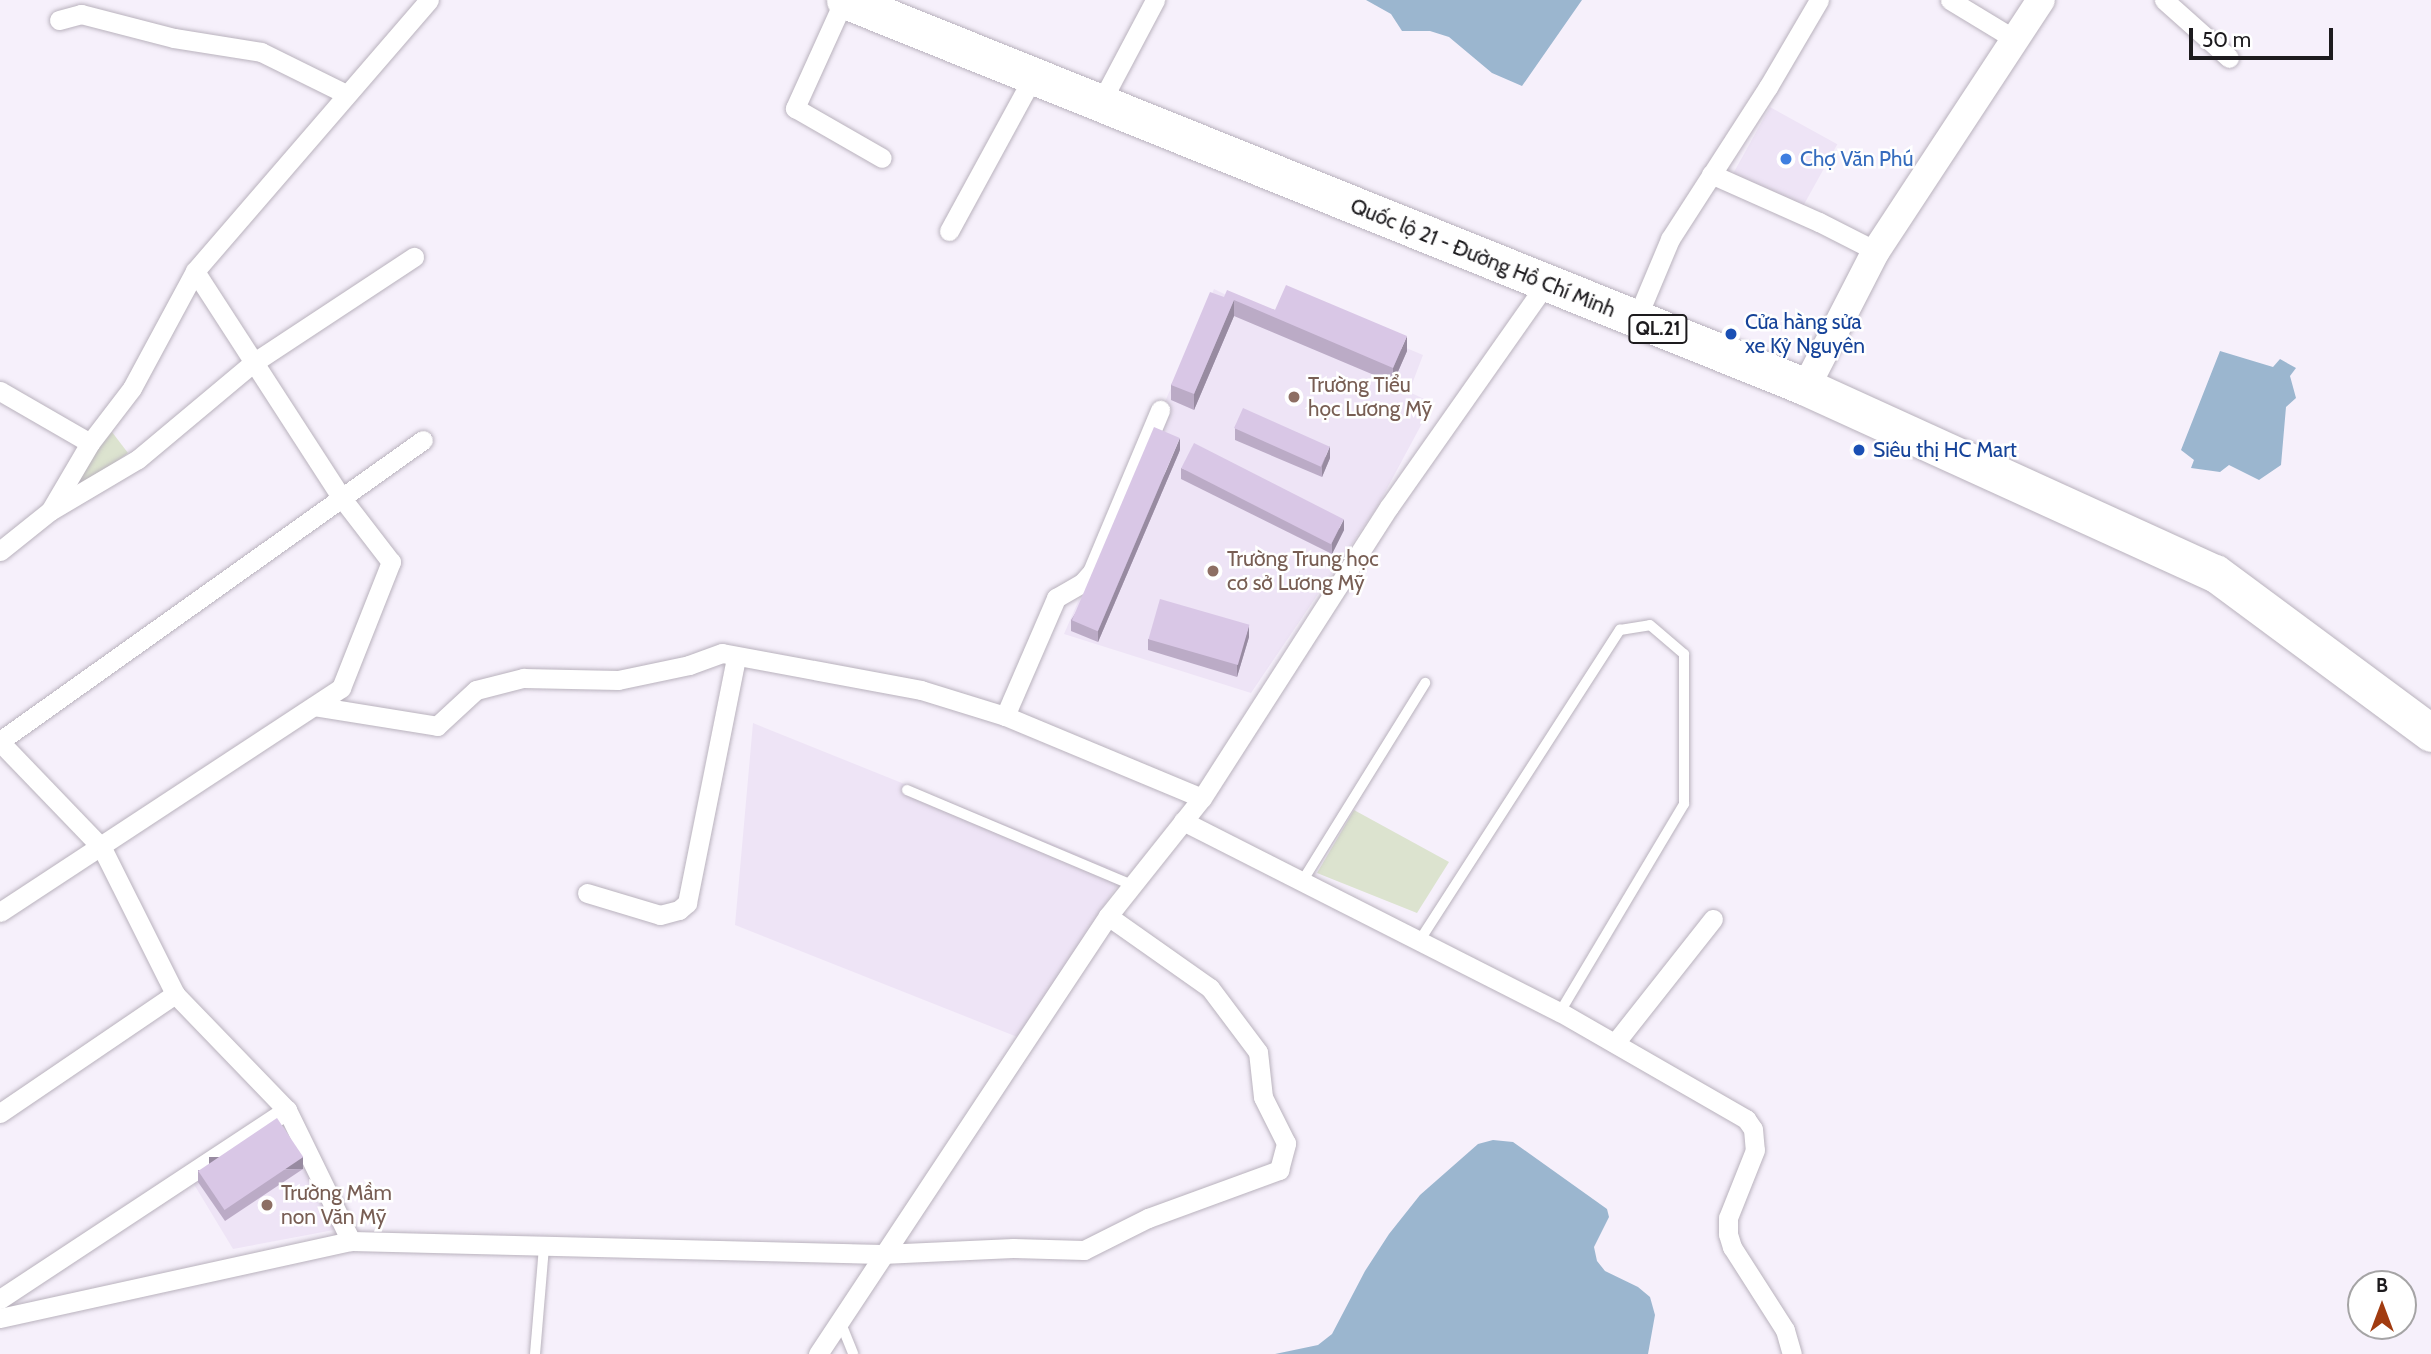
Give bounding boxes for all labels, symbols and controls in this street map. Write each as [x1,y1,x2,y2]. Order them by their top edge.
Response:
scale bar [2193,14,2336,58]
text: 50 m [2202,27,2251,52]
place label: Chợ Văn Phú [1800,146,1913,172]
marker: Chợ Văn Phú [1778,151,1794,167]
street label: Quốc lộ 21 - Đường Hồ Chí Minh [1347,193,1619,323]
place label: Cửa hàng sửa xe Kỷ Nguyên [1745,309,1865,359]
road number: QL.21 [1628,314,1688,344]
marker: Cửa hàng sửa xe Kỷ Nguyên [1723,326,1739,342]
place label: Trường Tiểu học Lương Mỹ [1308,372,1432,422]
marker: Trường Tiểu học Lương Mỹ [1286,389,1302,405]
place label: Siêu thị HC Mart [1873,437,2017,463]
marker: Siêu thị HC Mart [1851,442,1867,458]
place label: Trường Trung học cơ sở Lương Mỹ [1227,546,1379,596]
marker: Trường Trung học cơ sở Lương Mỹ [1205,563,1221,579]
place label: Trường Mầm non Văn Mỹ [281,1180,392,1230]
marker: Trường Mầm non Văn Mỹ [259,1197,275,1213]
north arrow [2347,1270,2417,1340]
text: B [2376,1274,2388,1297]

